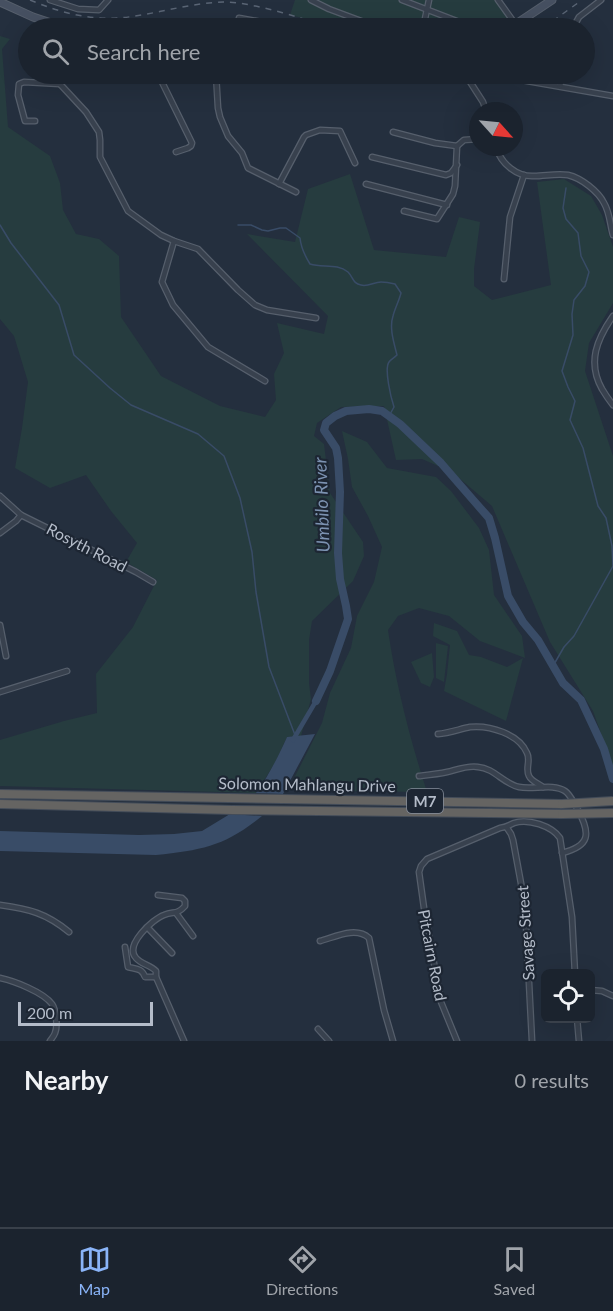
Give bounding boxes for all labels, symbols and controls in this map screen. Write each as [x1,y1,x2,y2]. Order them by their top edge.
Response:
search box [18,18,595,84]
icon: search [39,35,72,68]
text: Search here [87,38,200,65]
north arrow [469,102,523,156]
water label: Umbilo River [308,456,334,553]
street label: Rosyth Road [44,519,130,575]
street label: Solomon Mahlangu Drive [218,773,396,795]
road number: M7 [407,789,443,813]
street label: Savage Street [512,885,538,981]
street label: Pitcairn Road [415,908,451,1002]
map controls [541,969,595,1023]
button: locate [541,969,595,1023]
scale bar [18,999,153,1026]
text: 200 m [27,1003,72,1022]
text: Nearby [24,1064,109,1096]
text: 0 results [514,1068,589,1092]
tab: Map [78,1243,111,1298]
tab: Directions [266,1243,338,1298]
tab: Saved [494,1243,535,1298]

